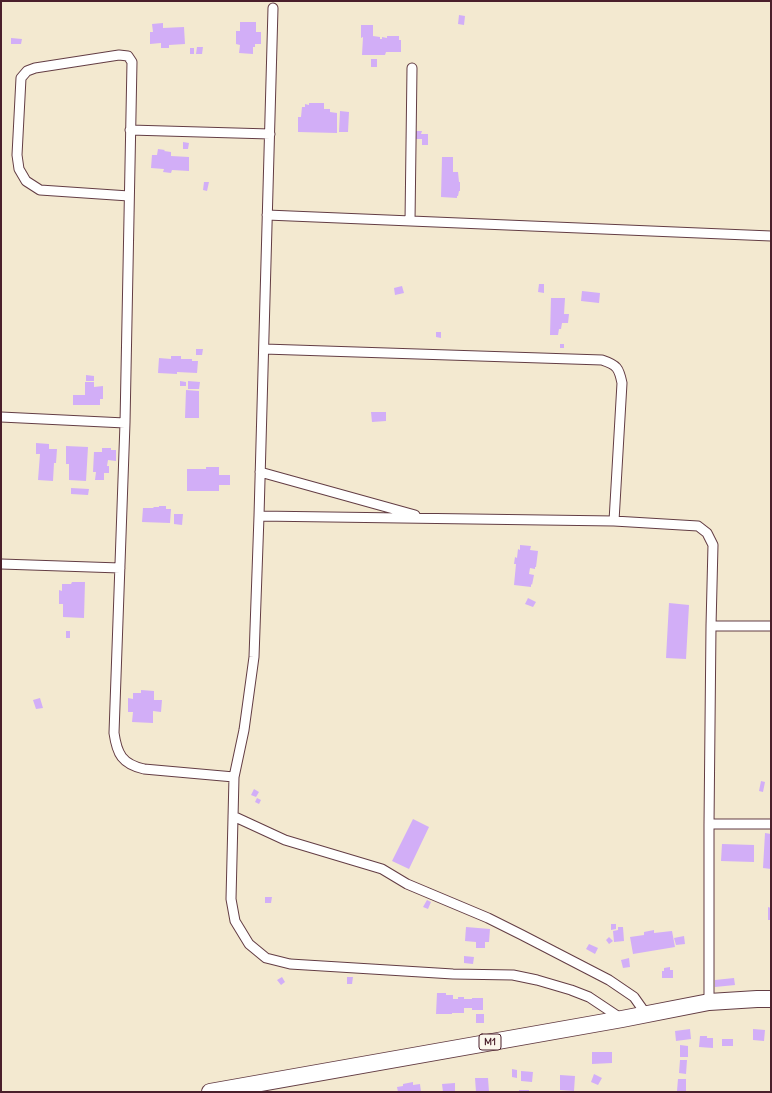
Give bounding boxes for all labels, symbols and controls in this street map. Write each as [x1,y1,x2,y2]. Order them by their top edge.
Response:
road number: M1 [479,1034,501,1050]

